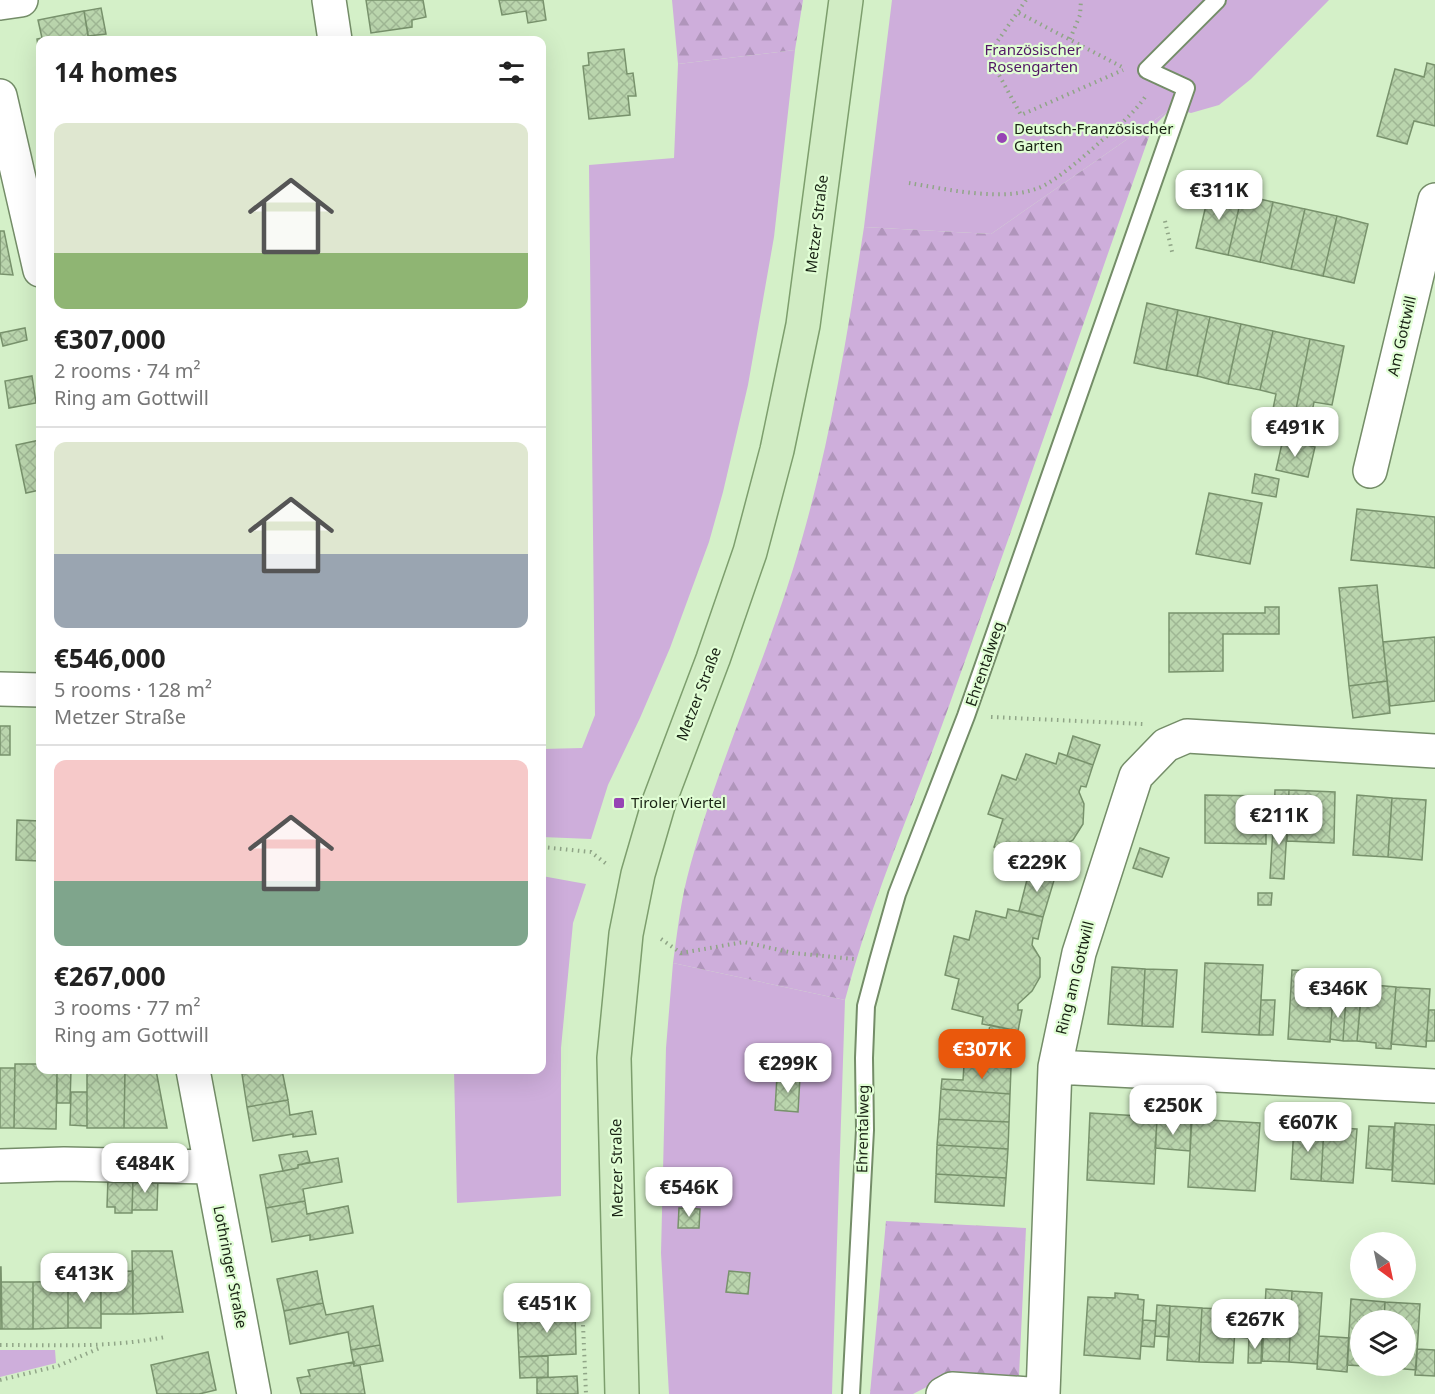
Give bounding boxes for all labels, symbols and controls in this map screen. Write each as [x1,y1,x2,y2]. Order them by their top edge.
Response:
park label: Französischer Rosengarten [985,39,1081,76]
text: 14 homes [54,54,178,90]
icon: filters [495,56,528,89]
place label: Deutsch-Französischer Garten [1014,118,1173,155]
marker: Deutsch-Französischer Garten [995,131,1009,145]
icon: home [237,162,345,270]
pin: €311K [1177,170,1261,221]
street label: Metzer Straße [800,174,832,274]
text: €311K [1189,176,1249,203]
street label: Am Gottwill [1382,294,1420,378]
text: €307,000 [54,321,166,357]
text: 2 rooms · 74 m² [54,357,201,384]
text: Ring am Gottwill [54,384,209,411]
pin: €491K [1253,407,1337,458]
text: €491K [1265,413,1325,440]
icon: home [237,481,345,589]
street label: Ehrentalweg [960,619,1008,709]
text: €546,000 [54,640,166,676]
street label: Metzer Straße [671,644,725,743]
text: 5 rooms · 128 m² [54,676,212,703]
text: Metzer Straße [54,703,186,730]
place label: Tiroler Viertel [631,792,726,812]
pin: €211K [1237,795,1321,846]
marker: Tiroler Viertel [612,796,626,810]
icon: home [237,799,345,907]
text: €211K [1249,801,1309,828]
pin: €229K [995,842,1079,893]
text: €229K [1007,848,1067,875]
street label: Ring am Gottwill [1050,919,1098,1037]
text: €267,000 [54,958,166,994]
pin: €346K [1296,968,1380,1019]
text: €346K [1308,974,1368,1001]
text: 3 rooms · 77 m² [54,994,201,1021]
text: Ring am Gottwill [54,1021,209,1048]
pin: €307K [940,1029,1024,1080]
text: €307K [952,1035,1012,1062]
pin: €299K [746,1043,830,1094]
text: €299K [758,1049,818,1076]
street label: Ehrentalweg [851,1085,873,1173]
pin: €250K [1131,1085,1215,1136]
text: €250K [1143,1091,1203,1118]
pin: €607K [1266,1102,1350,1153]
text: €607K [1278,1108,1338,1135]
street label: Metzer Straße [605,1118,627,1218]
pin: €484K [103,1143,187,1194]
text: €484K [115,1149,175,1176]
pin: €546K [647,1167,731,1218]
text: €546K [659,1173,719,1200]
street label: Lothringer Straße [209,1204,253,1330]
north arrow [1350,1232,1416,1298]
map controls [1350,1232,1416,1376]
pin: €413K [42,1253,126,1304]
text: €413K [54,1259,114,1286]
pin: €451K [505,1283,589,1334]
text: €451K [517,1289,577,1316]
pin: €267K [1213,1299,1297,1350]
text: €267K [1225,1305,1285,1332]
button: layers [1350,1310,1416,1376]

